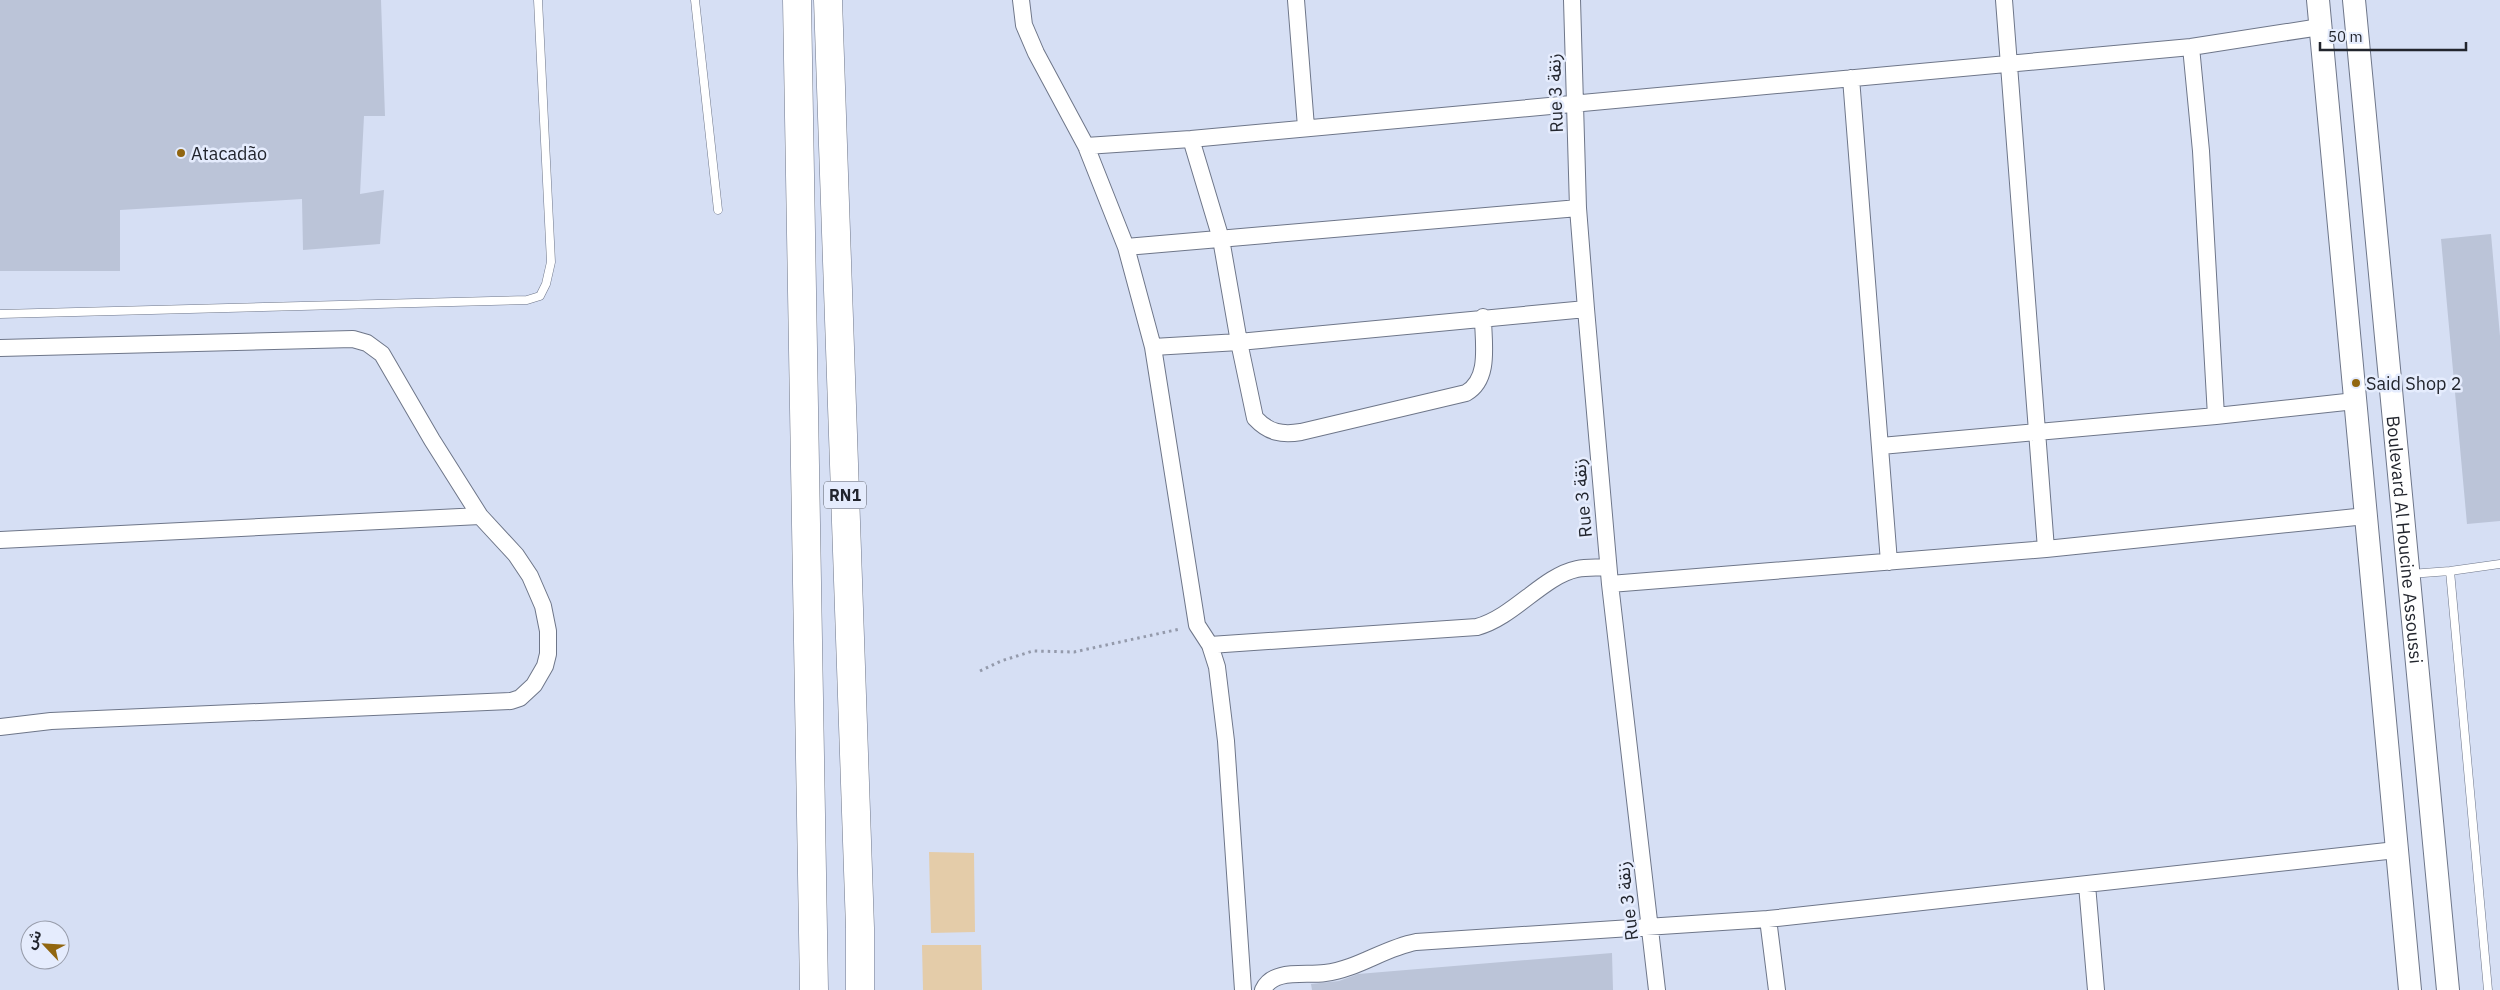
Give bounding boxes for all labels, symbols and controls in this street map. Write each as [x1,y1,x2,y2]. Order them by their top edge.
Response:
scale bar [2320,20,2466,52]
text: 50 m [2328,27,2363,46]
street label: Rue 3 زنقة [1542,53,1568,133]
place label: Atacadão [191,142,267,165]
marker: Atacadão [175,147,187,159]
place label: Said Shop 2 [2366,372,2462,395]
marker: Said Shop 2 [2350,377,2362,389]
street label: Boulevard Al Houcine Assoussi [2382,414,2428,665]
street label: Rue 3 زنقة [1567,457,1597,539]
road number: RN1 [824,482,866,508]
street label: Rue 3 زنقة [1611,860,1643,942]
north arrow [20,920,70,970]
text: ش [21,927,45,952]

